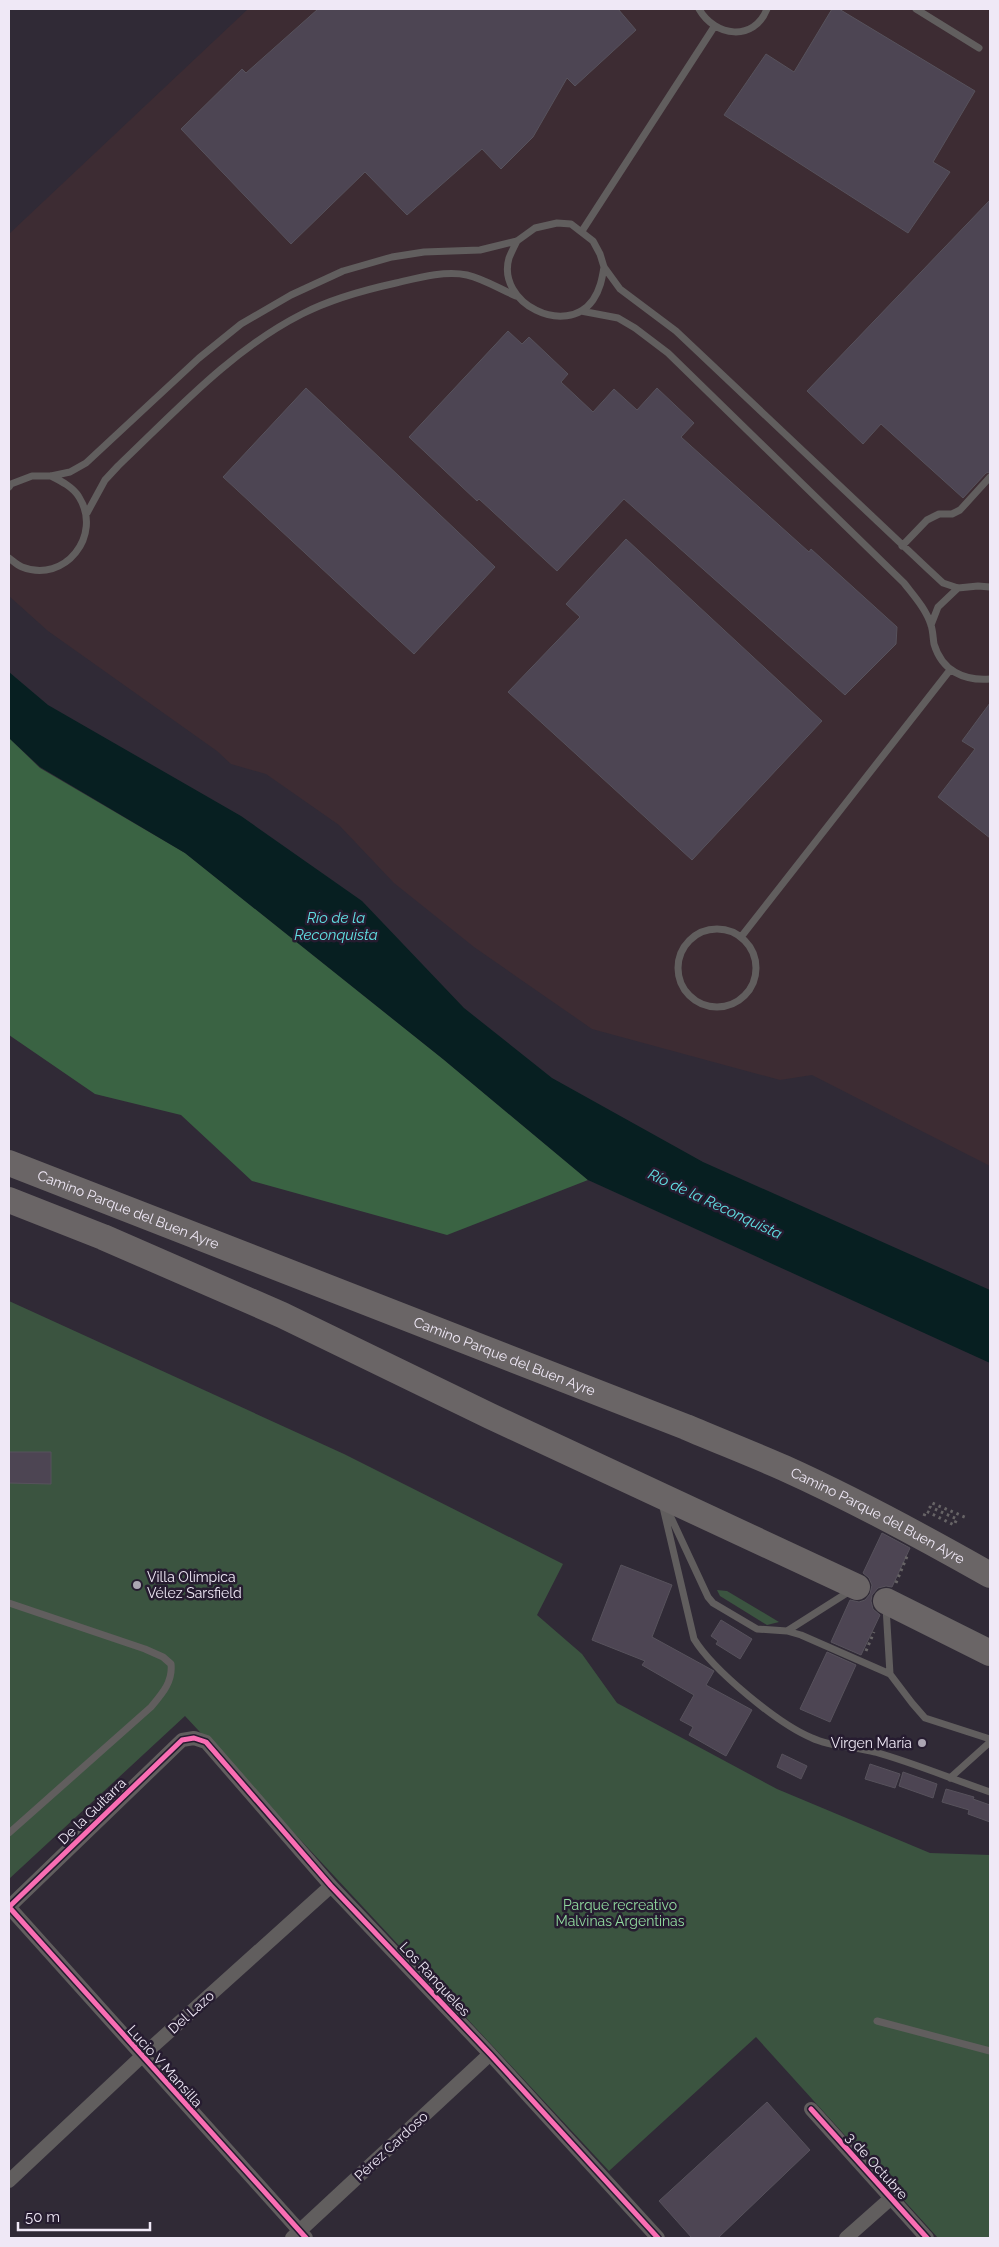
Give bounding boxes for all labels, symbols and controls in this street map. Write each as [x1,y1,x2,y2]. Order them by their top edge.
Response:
water label: Río de la Reconquista [294,909,378,944]
water label: Río de la Reconquista [645,1165,785,1243]
street label: Camino Parque del Buen Ayre [35,1167,221,1252]
street label: Camino Parque del Buen Ayre [412,1314,598,1399]
street label: Camino Parque del Buen Ayre [788,1464,968,1567]
place label: Villa Olímpica Vélez Sarsfield [147,1569,242,1601]
marker: Villa Olímpica Vélez Sarsfield [131,1579,143,1591]
place label: Virgen María [831,1735,912,1751]
marker: Virgen María [916,1737,928,1749]
street label: De la Guitarra [55,1775,129,1847]
park label: Parque recreativo Malvinas Argentinas [555,1897,685,1929]
street label: Los Ranqueles [397,1939,474,2020]
street label: Del Lazo [165,1987,217,2037]
street label: Lucio V Mansilla [124,2022,206,2110]
street label: Pérez Cardoso [351,2108,431,2184]
street label: 3 de Octubre [843,2129,911,2203]
scale bar [18,2200,150,2232]
text: 50 m [25,2208,60,2226]

